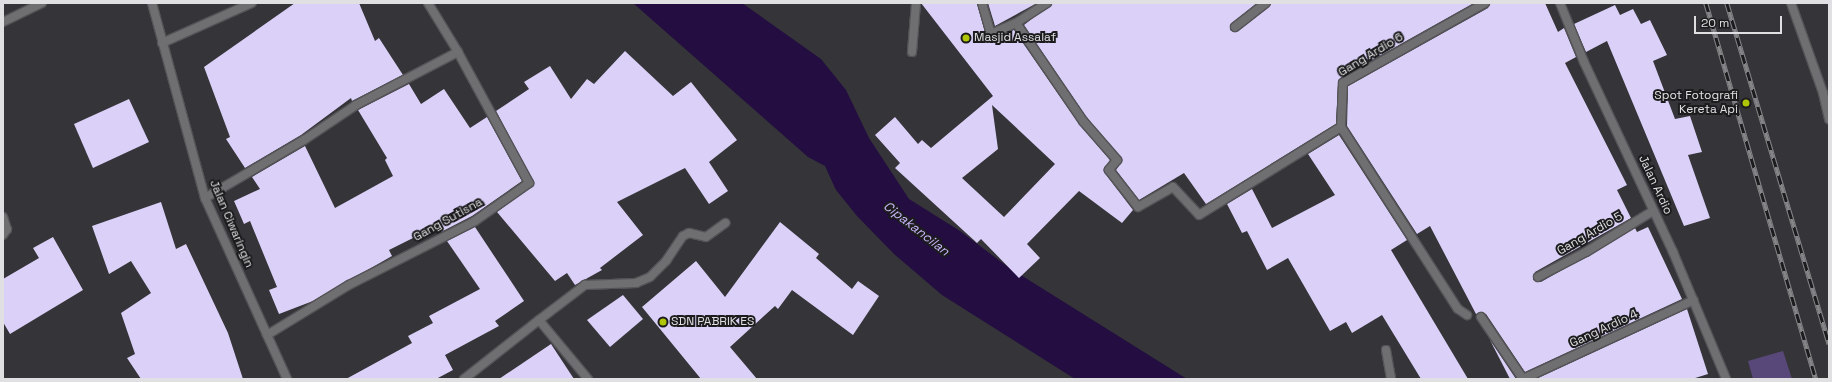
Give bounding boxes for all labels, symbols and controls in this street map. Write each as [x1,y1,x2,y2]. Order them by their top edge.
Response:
scale bar [1696,8,1784,34]
text: 20 m [1701,15,1729,31]
street label: Gang Ardio 6 [1336,30,1406,80]
place label: Masjid Assalaf [974,31,1056,45]
marker: Masjid Assalaf [961,33,971,43]
place label: Spot Fotografi Kereta Api [1654,89,1738,117]
marker: Spot Fotografi Kereta Api [1741,98,1751,108]
street label: Jalan Ardio [1635,153,1675,217]
street label: Jalan Ciwaringin [206,178,256,270]
street label: Gang Sutisna [411,195,485,245]
water label: Cipakancilan [880,198,952,260]
street label: Gang Ardio 5 [1555,209,1625,259]
street label: Gang Ardio 4 [1568,307,1640,351]
place label: SDN PABRIK ES [671,315,754,329]
marker: SDN PABRIK ES [658,317,668,327]

